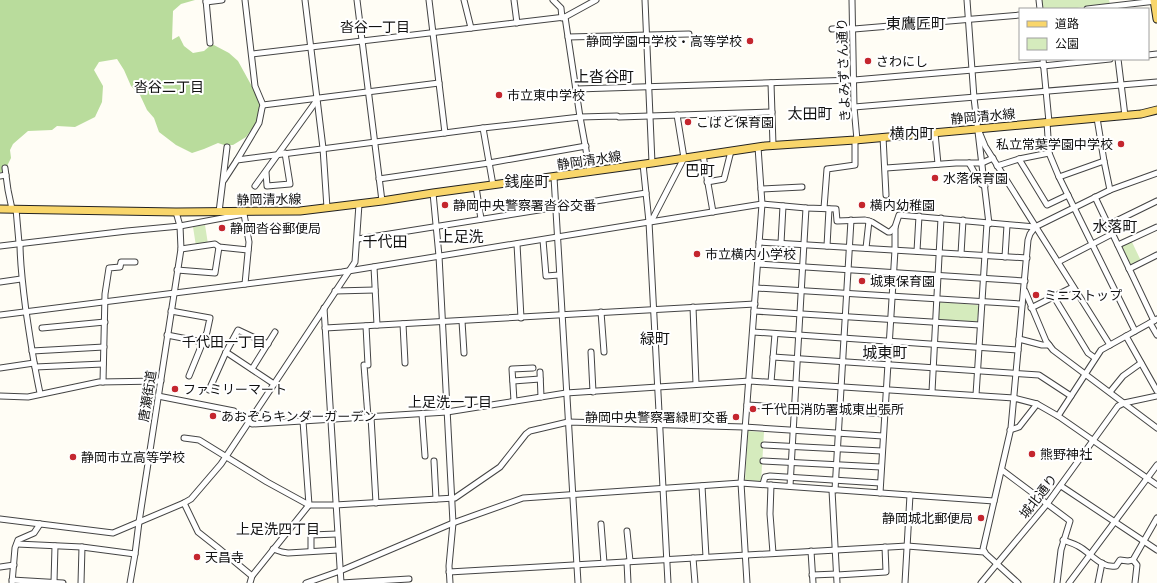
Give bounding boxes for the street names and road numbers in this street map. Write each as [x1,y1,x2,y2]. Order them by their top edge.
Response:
street label: きよみずさん通り [833,18,854,122]
street label: 静岡清水線 [950,105,1016,128]
street label: 静岡清水線 [556,148,622,173]
street label: 静岡清水線 [236,190,302,209]
street label: 唐瀬街道 [135,369,160,423]
street label: 城北通り [1016,471,1061,522]

